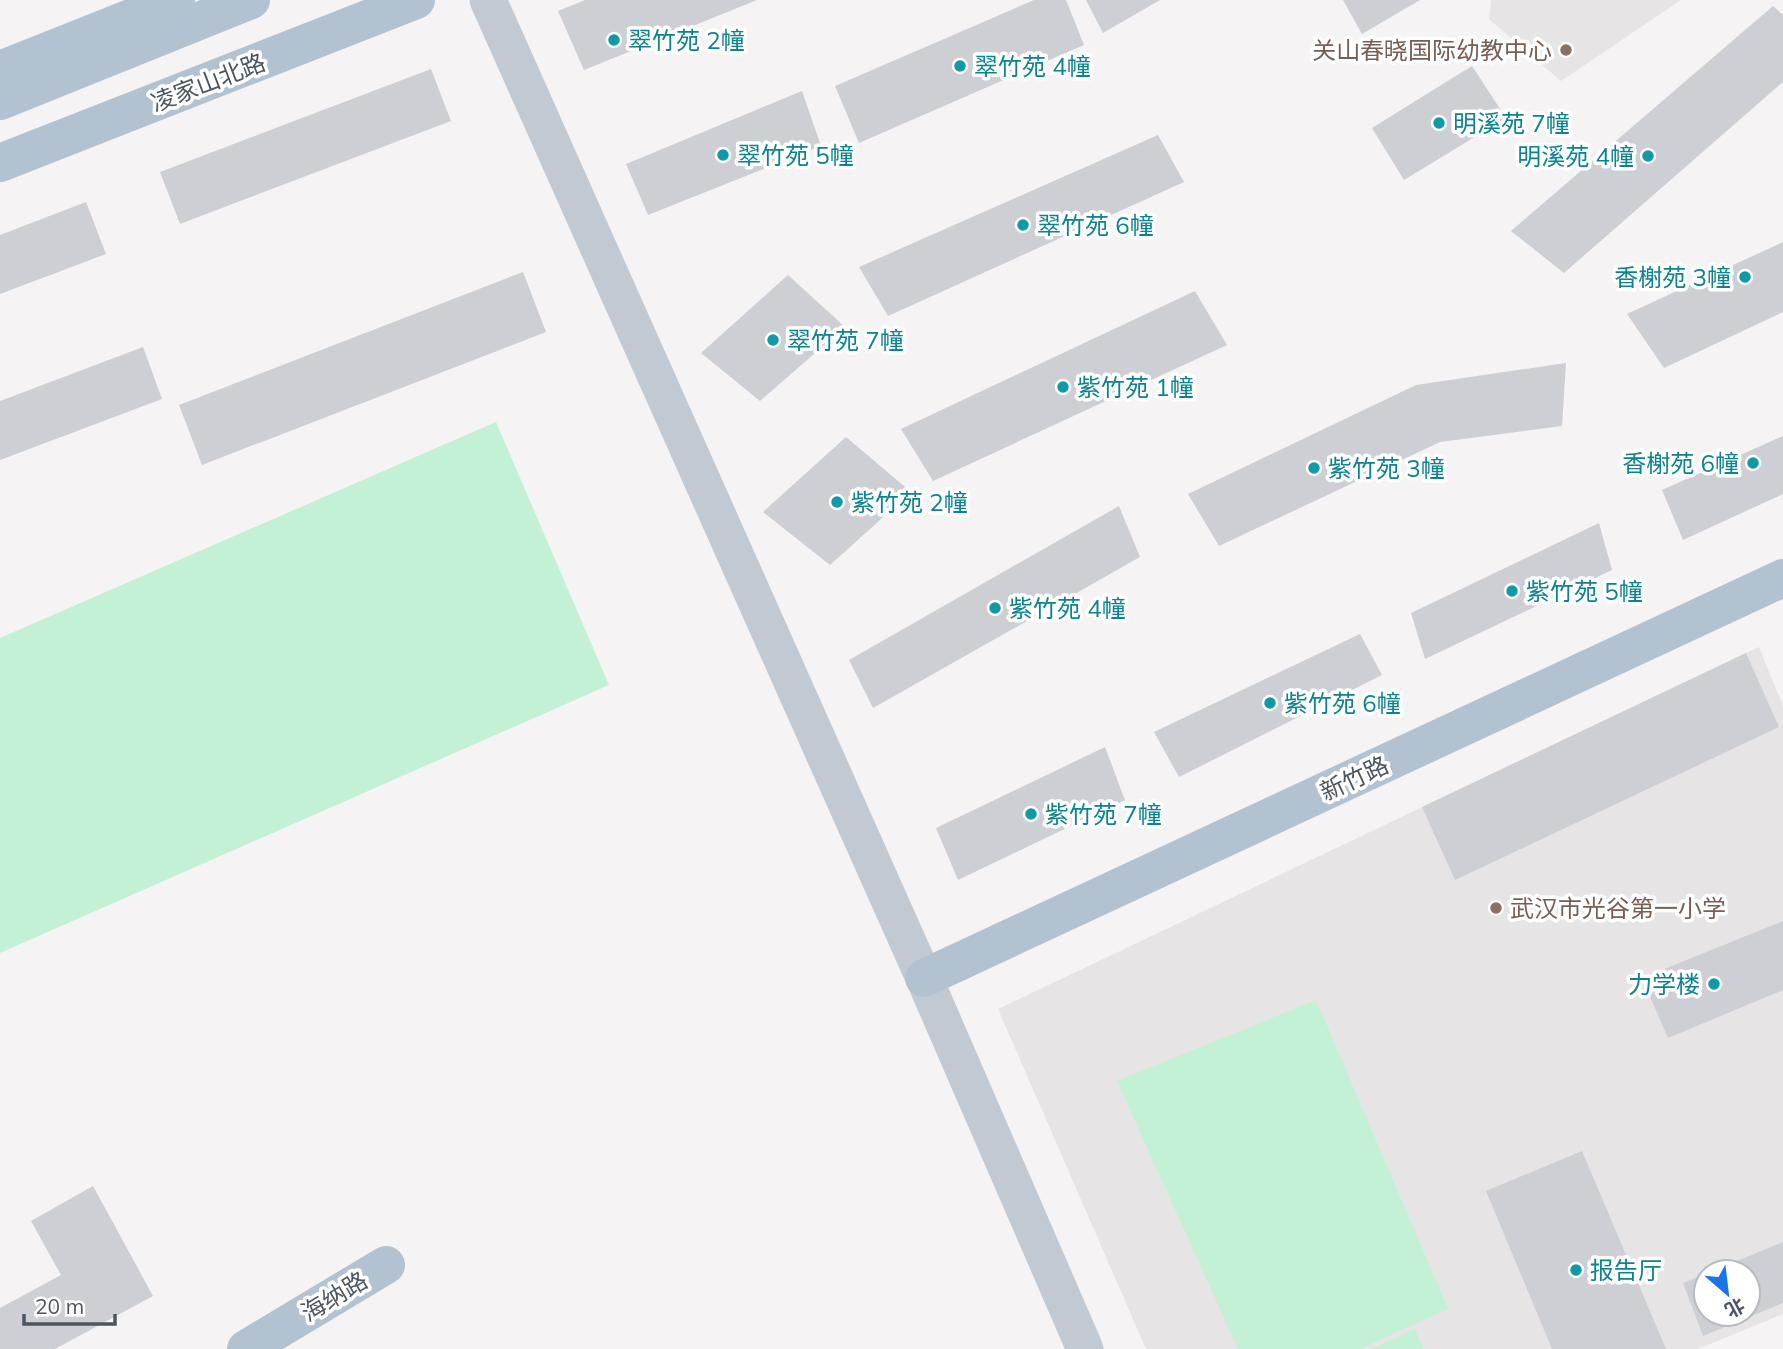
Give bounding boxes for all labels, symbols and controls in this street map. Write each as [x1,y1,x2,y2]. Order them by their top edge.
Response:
place label: 翠竹苑 2幢 [628,25,745,55]
marker: 翠竹苑 2幢 [606,32,622,48]
place label: 关山春晓国际幼教中心 [1312,35,1552,65]
marker: 关山春晓国际幼教中心 [1558,42,1574,58]
street label: 凌家山北路 [147,46,269,118]
place label: 翠竹苑 4幢 [974,51,1091,81]
marker: 翠竹苑 4幢 [952,58,968,74]
place label: 明溪苑 7幢 [1453,108,1570,138]
marker: 明溪苑 7幢 [1431,115,1447,131]
place label: 翠竹苑 5幢 [737,140,854,170]
place label: 明溪苑 4幢 [1517,141,1634,171]
marker: 翠竹苑 5幢 [715,147,731,163]
marker: 明溪苑 4幢 [1640,148,1656,164]
place label: 翠竹苑 6幢 [1037,210,1154,240]
marker: 翠竹苑 6幢 [1015,217,1031,233]
place label: 香榭苑 3幢 [1614,262,1731,292]
marker: 香榭苑 3幢 [1737,269,1753,285]
place label: 翠竹苑 7幢 [787,325,904,355]
marker: 翠竹苑 7幢 [765,332,781,348]
place label: 紫竹苑 1幢 [1077,372,1194,402]
marker: 紫竹苑 1幢 [1055,379,1071,395]
place label: 香榭苑 6幢 [1622,448,1739,478]
place label: 紫竹苑 3幢 [1328,453,1445,483]
marker: 香榭苑 6幢 [1745,455,1761,471]
marker: 紫竹苑 3幢 [1306,460,1322,476]
place label: 紫竹苑 2幢 [851,487,968,517]
marker: 紫竹苑 2幢 [829,494,845,510]
place label: 紫竹苑 5幢 [1526,576,1643,606]
marker: 紫竹苑 5幢 [1504,583,1520,599]
place label: 紫竹苑 4幢 [1009,593,1126,623]
marker: 紫竹苑 4幢 [987,600,1003,616]
place label: 紫竹苑 6幢 [1284,688,1401,718]
marker: 紫竹苑 6幢 [1262,695,1278,711]
street label: 新竹路 [1315,749,1393,807]
place label: 紫竹苑 7幢 [1045,799,1162,829]
marker: 紫竹苑 7幢 [1023,806,1039,822]
place label: 武汉市光谷第一小学 [1510,893,1726,923]
marker: 武汉市光谷第一小学 [1488,900,1504,916]
place label: 力学楼 [1628,969,1700,999]
marker: 力学楼 [1706,976,1722,992]
place label: 报告厅 [1590,1255,1662,1285]
north arrow [1692,1258,1762,1328]
marker: 报告厅 [1568,1262,1584,1278]
street label: 海纳路 [295,1265,373,1327]
scale bar [24,1282,116,1326]
text: 20 m [35,1293,84,1319]
text: 北 [1721,1293,1749,1323]

